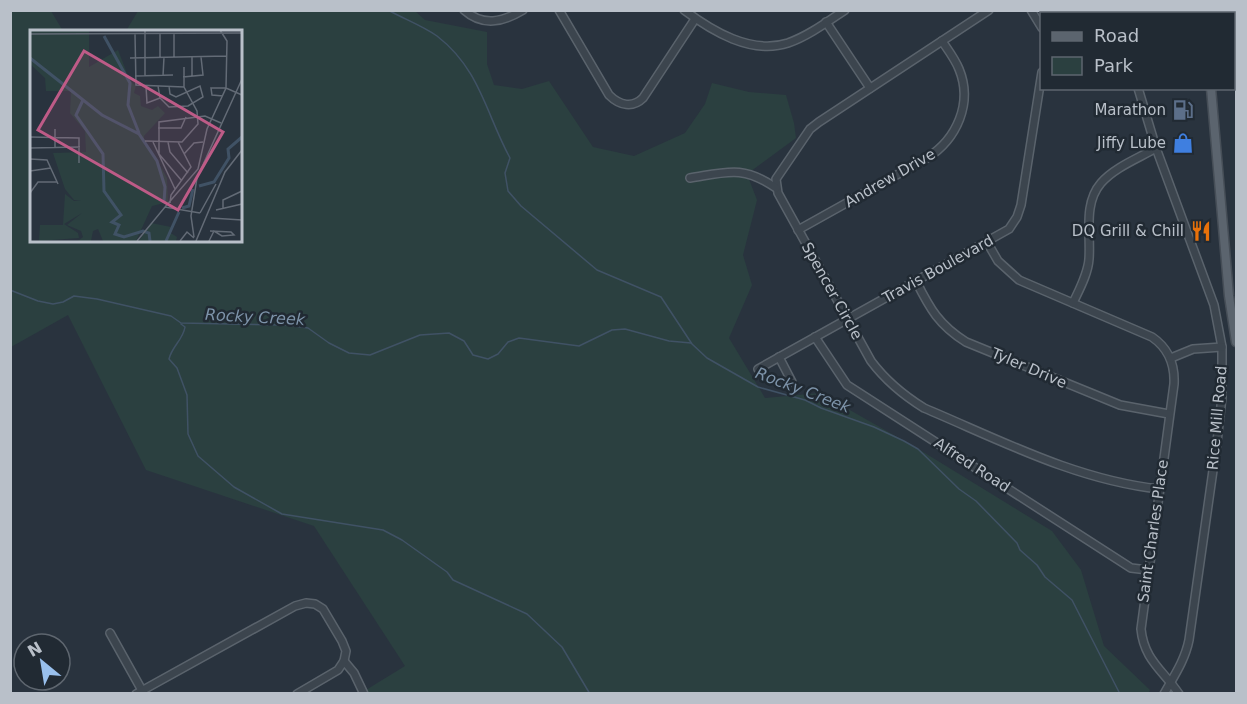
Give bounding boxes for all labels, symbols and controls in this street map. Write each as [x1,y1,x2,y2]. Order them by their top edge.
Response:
legend [1040,12,1235,90]
text: Road [1094,25,1139,46]
inset map [30,30,242,242]
text: Park [1094,55,1133,76]
fuel station icon: Marathon [1171,98,1195,122]
place label: Marathon [1094,101,1166,119]
shop icon: Jiffy Lube [1171,131,1195,155]
place label: Jiffy Lube [1096,134,1166,152]
street label: Andrew Drive [842,145,938,211]
restaurant icon: DQ Grill & Chill [1189,219,1213,243]
place label: DQ Grill & Chill [1072,222,1184,240]
street label: Travis Boulevard [879,231,997,307]
street label: Spencer Circle [798,239,866,343]
water label: Rocky Creek [204,305,306,329]
street label: Tyler Drive [988,344,1069,392]
water label: Rocky Creek [753,363,854,417]
street label: Rice Mill Road [1203,365,1231,471]
street label: Alfred Road [931,434,1013,496]
street label: Saint Charles Place [1134,458,1172,604]
north arrow [12,632,72,692]
text: N [24,638,45,661]

